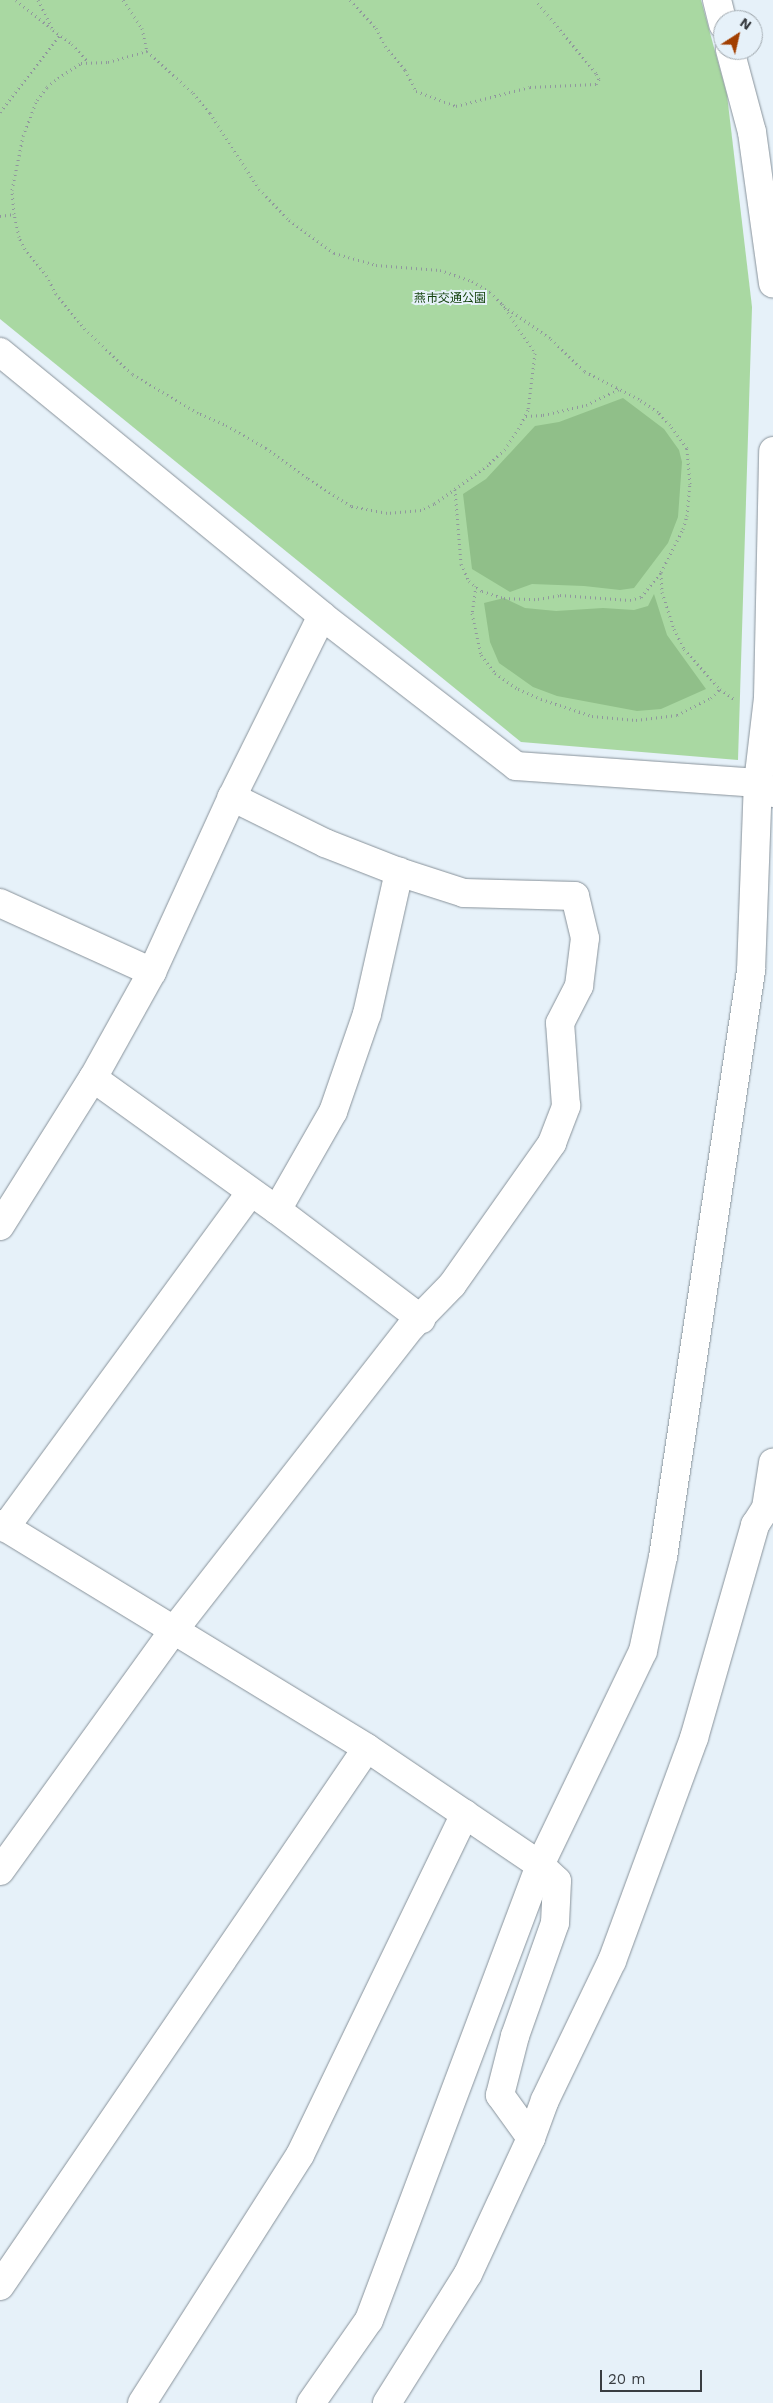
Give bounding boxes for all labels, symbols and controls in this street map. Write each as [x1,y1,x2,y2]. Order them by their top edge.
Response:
north arrow [713,10,763,60]
text: N [737,14,755,33]
park label: 燕市交通公園 [414,292,486,306]
scale bar [603,2360,706,2392]
text: 20 m [608,2370,646,2388]

